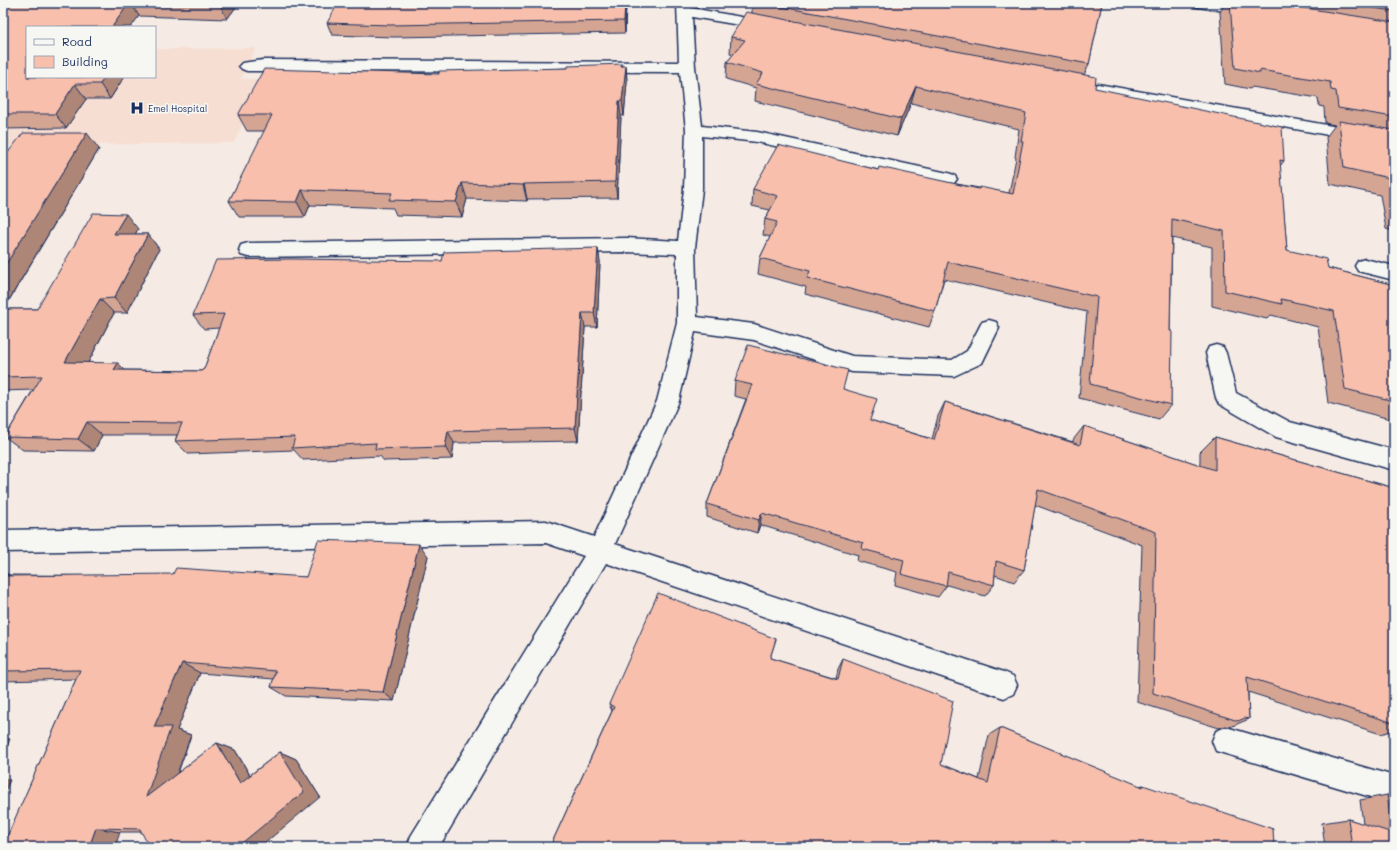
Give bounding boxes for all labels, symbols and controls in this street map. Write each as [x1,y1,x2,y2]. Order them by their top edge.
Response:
legend [26,26,156,78]
text: Road [62,33,92,49]
text: Building [62,53,108,69]
hospital icon: Emel Hospital [129,100,145,116]
place label: Emel Hospital [148,103,207,114]

